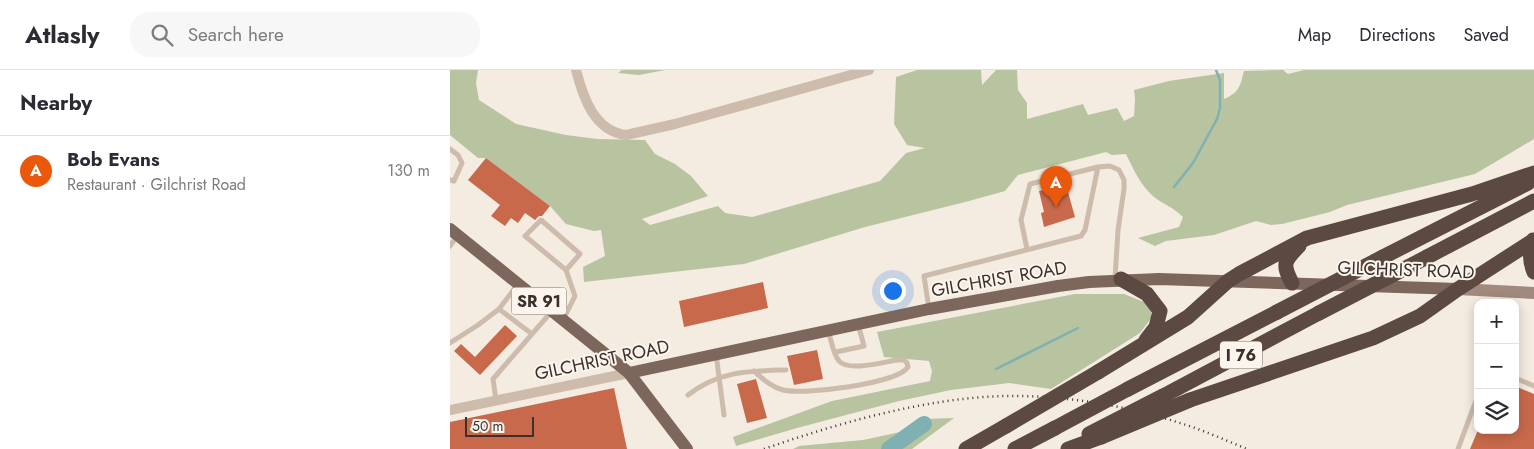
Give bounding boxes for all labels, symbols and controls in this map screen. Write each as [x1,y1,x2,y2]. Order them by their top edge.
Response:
search box [130,12,480,57]
text: Atlasly [25,17,100,52]
icon: search [148,21,176,49]
text: Search here [188,21,284,48]
text: Map [1298,22,1331,48]
text: Directions [1359,22,1435,48]
text: Saved [1463,22,1509,48]
text: Nearby [20,88,92,118]
text: Bob Evans [67,146,160,173]
text: A [30,159,42,182]
text: 130 m [387,159,430,182]
pin: A [1040,166,1072,207]
text: Restaurant · Gilchrist Road [67,173,246,196]
street label: GILCHRIST ROAD [929,254,1069,304]
street label: GILCHRIST ROAD [1337,255,1475,285]
your location [880,278,906,304]
road number: SR 91 [512,288,566,315]
map controls [1474,299,1519,434]
button: + [1474,299,1519,344]
street label: GILCHRIST ROAD [532,333,672,387]
road number: I 76 [1220,342,1262,368]
button: − [1474,344,1519,389]
button: layers [1474,389,1519,434]
scale bar [465,414,534,437]
text: 50 m [472,416,503,436]

